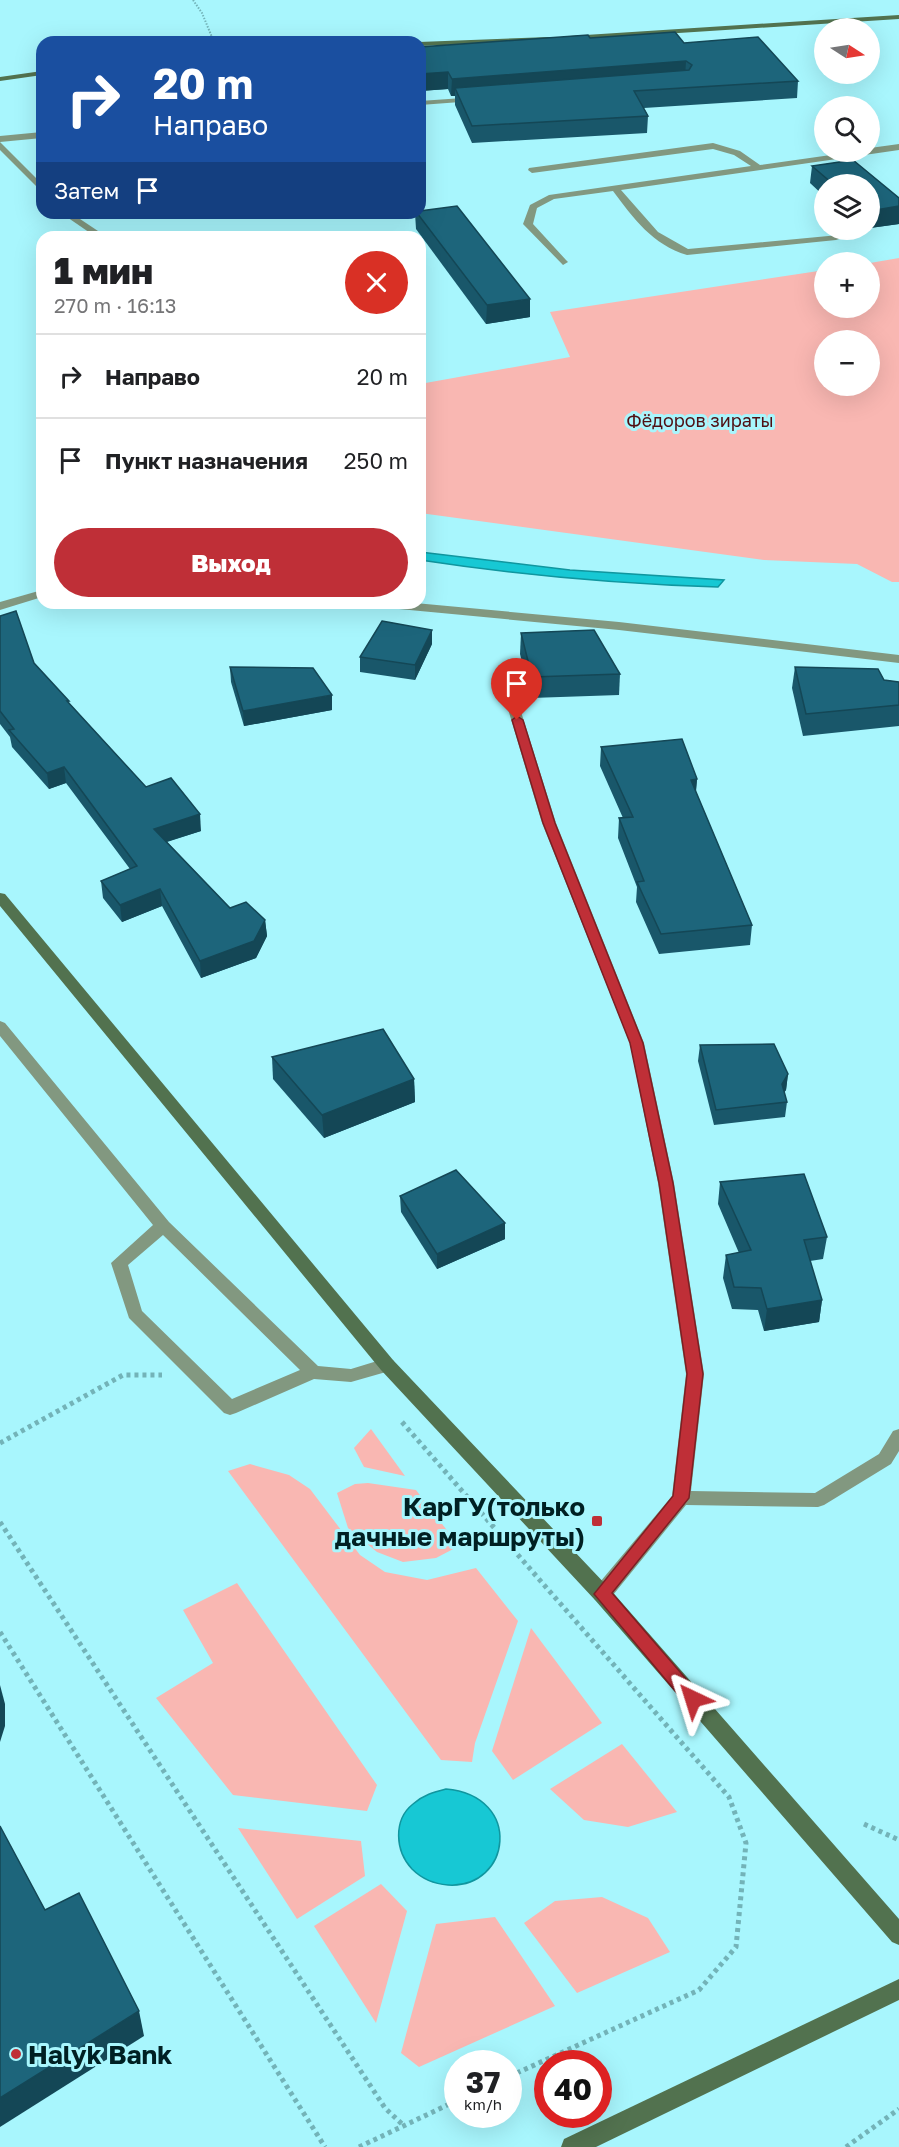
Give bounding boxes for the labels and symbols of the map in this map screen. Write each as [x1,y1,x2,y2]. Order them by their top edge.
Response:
north arrow [814,18,880,84]
park label: Фёдоров зираты [626,409,774,431]
pin [491,658,542,720]
place label: КарГУ(только дачные маршруты) [335,1491,585,1552]
marker: КарГУ(только дачные маршруты) [590,1514,604,1528]
position arrow [661,1667,725,1731]
place label: Halyk Bank [28,2039,172,2070]
marker: Halyk Bank [9,2047,23,2061]
speed limit sign: 40 [534,2050,612,2128]

